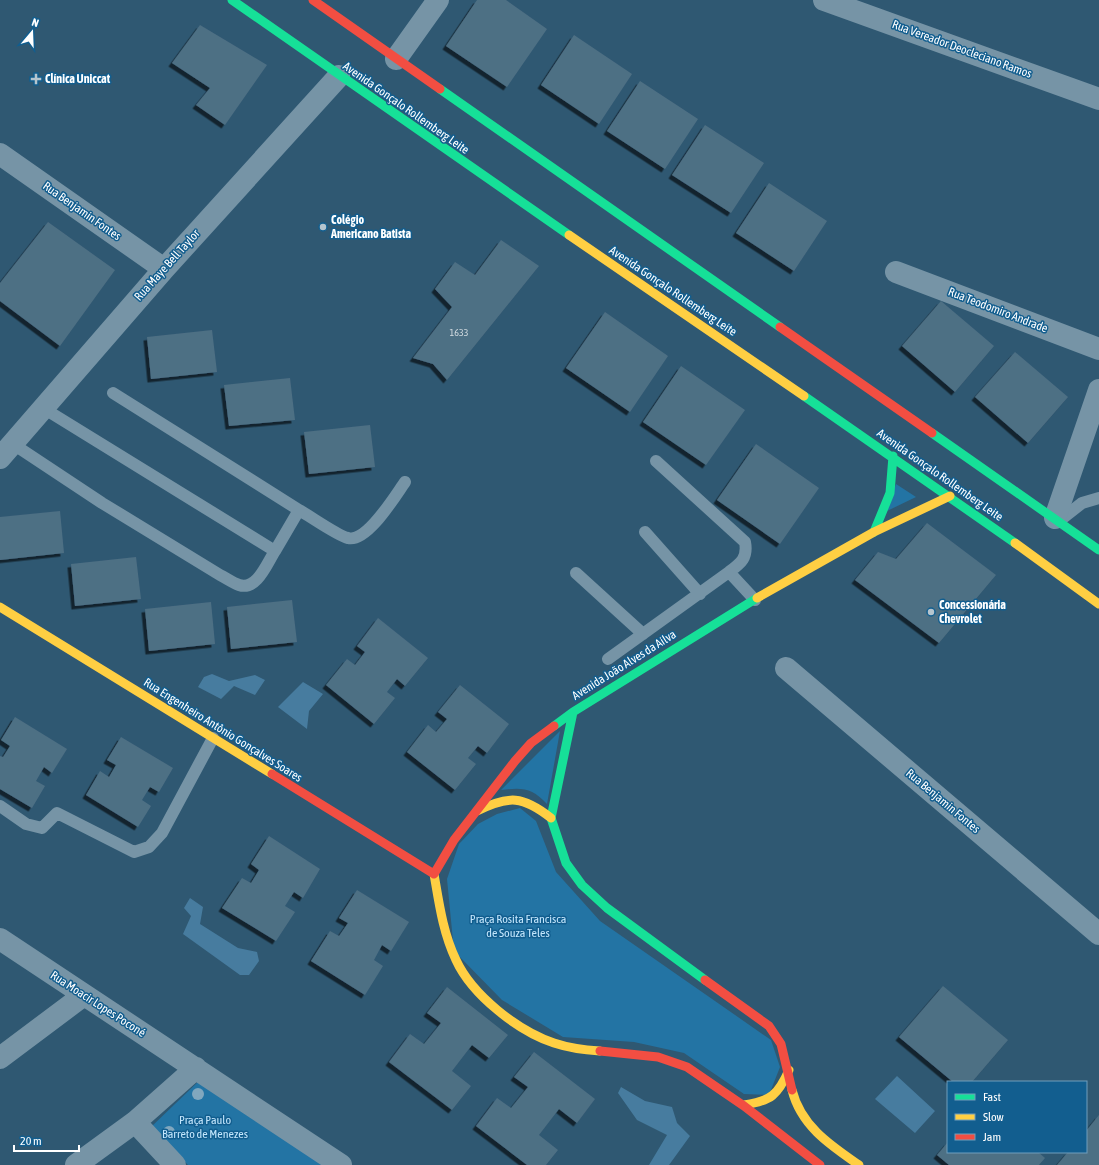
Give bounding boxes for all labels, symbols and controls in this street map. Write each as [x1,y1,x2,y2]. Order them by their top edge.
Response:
north arrow [12,12,52,52]
text: N [30,16,40,29]
street label: Rua Vereador Deocleciano Ramos [890,17,1034,81]
street label: Avenida Gonçalo Rollemberg Leite [340,59,472,157]
place label: Clínica Uniccat [45,72,111,86]
marker: Clínica Uniccat [30,73,42,85]
street label: Rua Benjamin Fontes [40,179,124,243]
place label: Colégio Americano Batista [330,213,412,241]
marker: Colégio Americano Batista [318,222,328,232]
street label: Rua Maye Bell Taylor [131,226,203,303]
street label: Avenida Gonçalo Rollemberg Leite [607,243,739,339]
street label: Rua Teodomiro Andrade [946,285,1050,335]
house number: 1633 [450,327,469,338]
street label: Avenida Gonçalo Rollemberg Leite [874,426,1006,524]
place label: Concessionária Chevrolet [939,598,1006,626]
marker: Concessionária Chevrolet [926,607,936,617]
street label: Avenida João Alves da Ailva [569,627,679,703]
street label: Rua Engenheiro Antônio Gonçalves Soares [141,675,305,785]
street label: Rua Benjamin Fontes [903,766,983,836]
park label: Praça Rosita Francisca de Souza Teles [470,912,566,940]
street label: Rua Moacir Lopes Poconé [48,968,148,1040]
legend [947,1081,1087,1153]
text: Fast [983,1090,1001,1104]
text: Slow [983,1110,1004,1124]
park label: Praça Paulo Barreto de Menezes [162,1113,248,1141]
scale bar [14,1127,79,1153]
text: Jam [983,1130,1001,1144]
text: 20 m [20,1134,42,1148]

